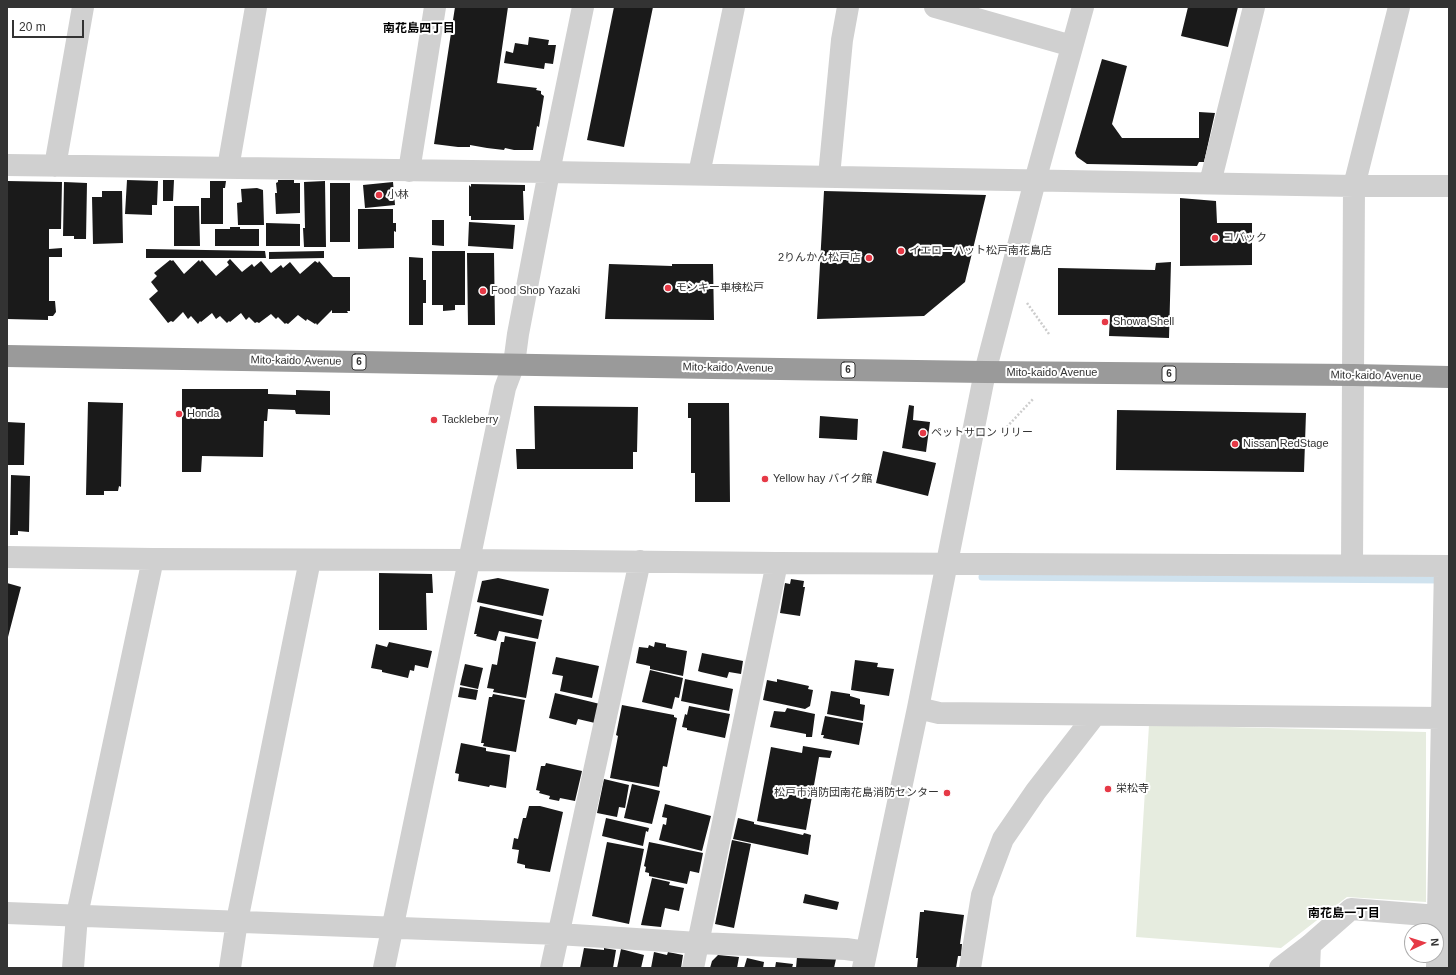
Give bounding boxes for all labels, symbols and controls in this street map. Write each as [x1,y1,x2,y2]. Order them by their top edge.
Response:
scale bar [14,12,86,38]
text: 20 m [19,20,46,34]
district label: 南花島四丁目 [383,22,455,36]
place label: 小林 [387,188,409,202]
marker: 小林 [374,190,384,200]
place label: コバック [1223,231,1267,245]
marker: コバック [1210,233,1220,243]
place label: イエローハット松戸南花島店 [909,244,1052,258]
marker: イエローハット松戸南花島店 [896,246,906,256]
place label: 2りんかん松戸店 [778,251,861,265]
marker: 2りんかん松戸店 [864,253,874,263]
place label: モンキー車検松戸 [676,281,764,295]
marker: モンキー車検松戸 [663,283,673,293]
place label: Food Shop Yazaki [491,284,580,298]
marker: Food Shop Yazaki [478,286,488,296]
place label: Showa Shell [1113,315,1174,329]
marker: Showa Shell [1100,317,1110,327]
street label: Mito-kaido Avenue [250,354,342,368]
road number: 6 [352,354,366,370]
street label: Mito-kaido Avenue [682,361,774,375]
road number: 6 [841,362,855,378]
street label: Mito-kaido Avenue [1007,366,1097,380]
road number: 6 [1162,366,1176,382]
street label: Mito-kaido Avenue [1330,369,1422,383]
place label: Honda [187,407,219,421]
marker: Honda [174,409,184,419]
place label: Tackleberry [442,413,498,427]
marker: Tackleberry [429,415,439,425]
place label: ペットサロン リリー [931,426,1033,440]
marker: ペットサロン リリー [918,428,928,438]
place label: Nissan RedStage [1243,437,1329,451]
marker: Nissan RedStage [1230,439,1240,449]
place label: Yellow hay バイク館 [773,472,872,486]
marker: Yellow hay バイク館 [760,474,770,484]
place label: 栄松寺 [1116,782,1149,796]
marker: 栄松寺 [1103,784,1113,794]
place label: 松戸市消防団南花島消防センター [774,786,939,800]
marker: 松戸市消防団南花島消防センター [942,788,952,798]
district label: 南花島一丁目 [1308,907,1380,921]
north arrow [1404,923,1444,963]
text: N [1429,938,1441,947]

